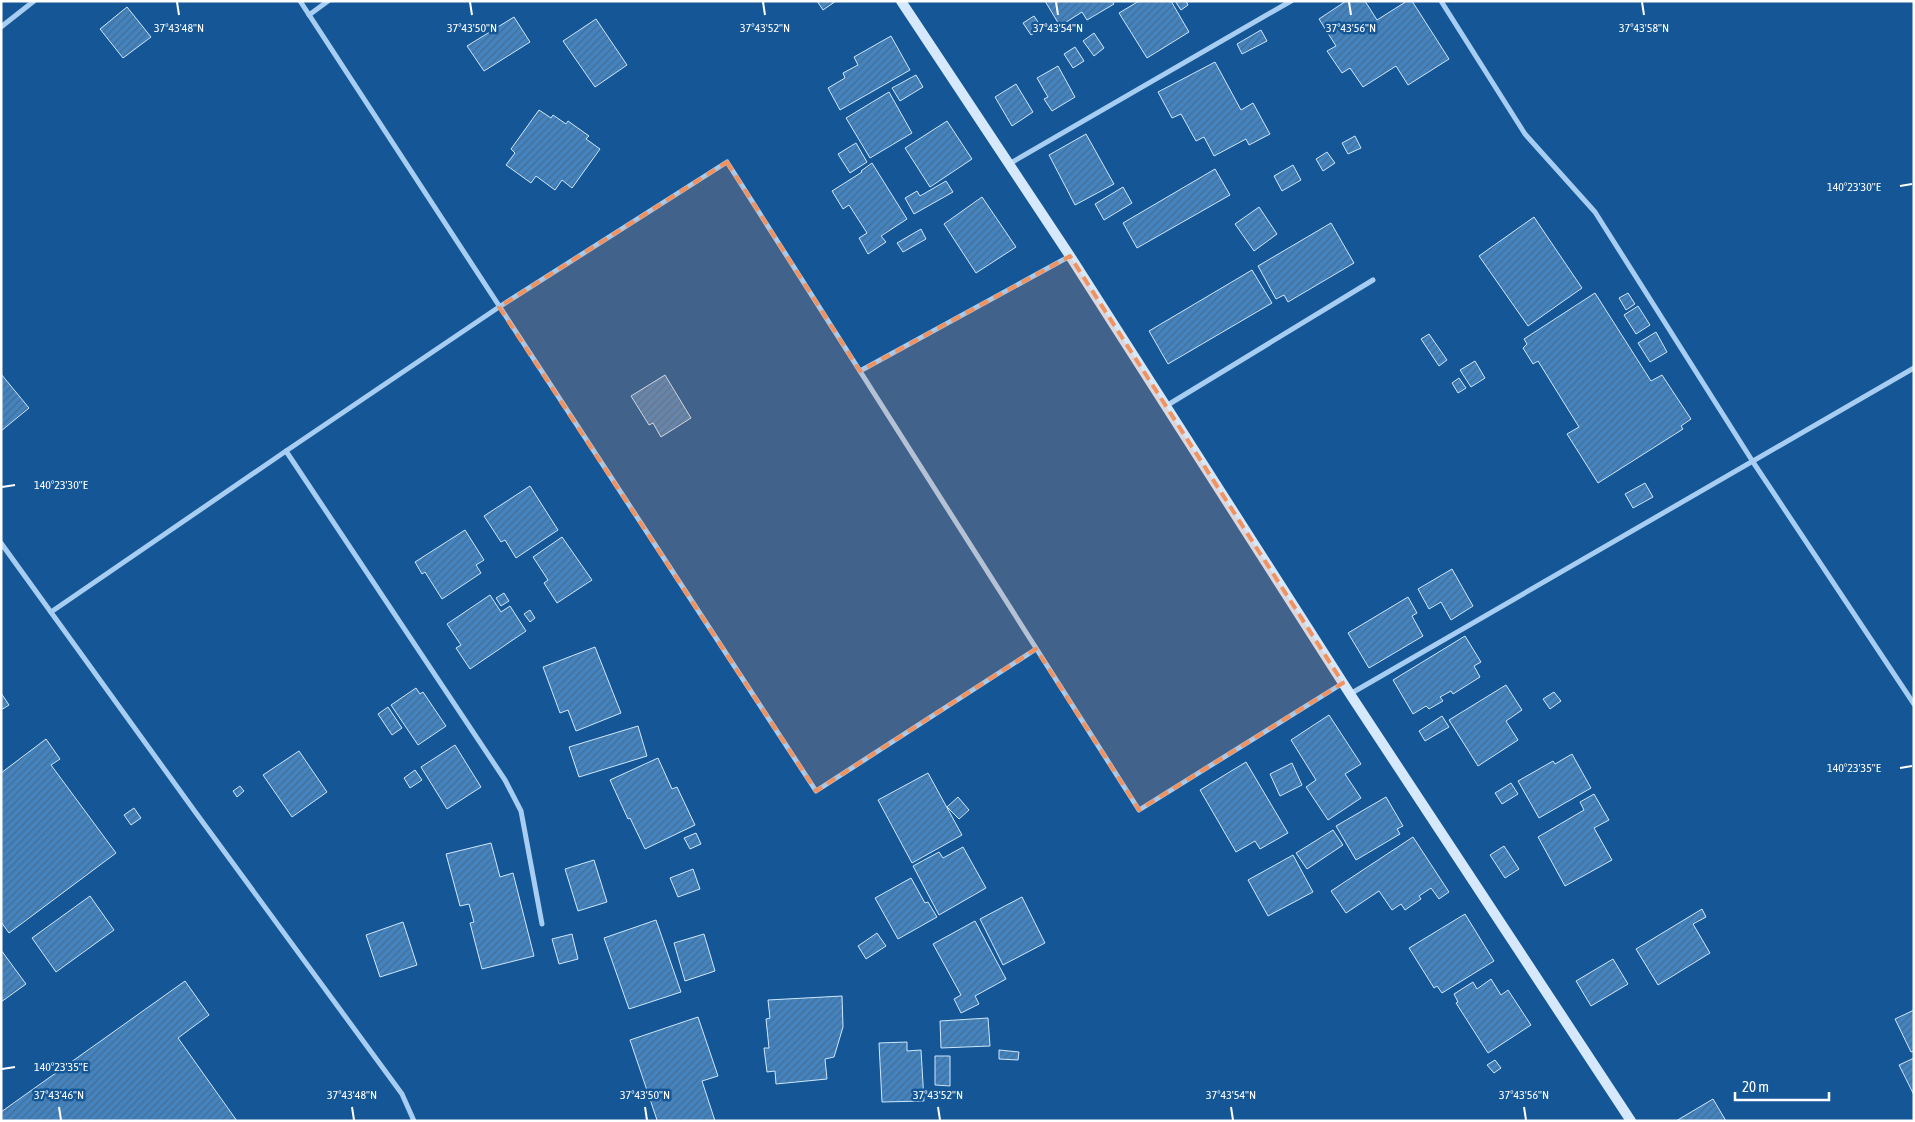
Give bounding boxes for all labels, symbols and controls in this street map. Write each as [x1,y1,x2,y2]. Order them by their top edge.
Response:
text: 37°43'48"N [154,21,204,35]
text: 37°43'50"N [447,21,497,35]
text: 37°43'52"N [740,21,790,35]
text: 37°43'54"N [1033,21,1083,35]
text: 37°43'56"N [1326,21,1376,35]
text: 37°43'58"N [1619,21,1669,35]
text: 140°23'30"E [1827,180,1881,194]
text: 140°23'30"E [34,478,88,492]
text: 140°23'35"E [1827,761,1881,775]
text: 140°23'35"E [34,1060,88,1074]
scale bar [1735,1070,1829,1102]
text: 20 m [1742,1078,1769,1095]
text: 37°43'46"N [34,1088,84,1102]
text: 37°43'48"N [327,1088,377,1102]
text: 37°43'50"N [620,1088,670,1102]
text: 37°43'52"N [913,1088,963,1102]
text: 37°43'54"N [1206,1088,1256,1102]
text: 37°43'56"N [1499,1088,1549,1102]

